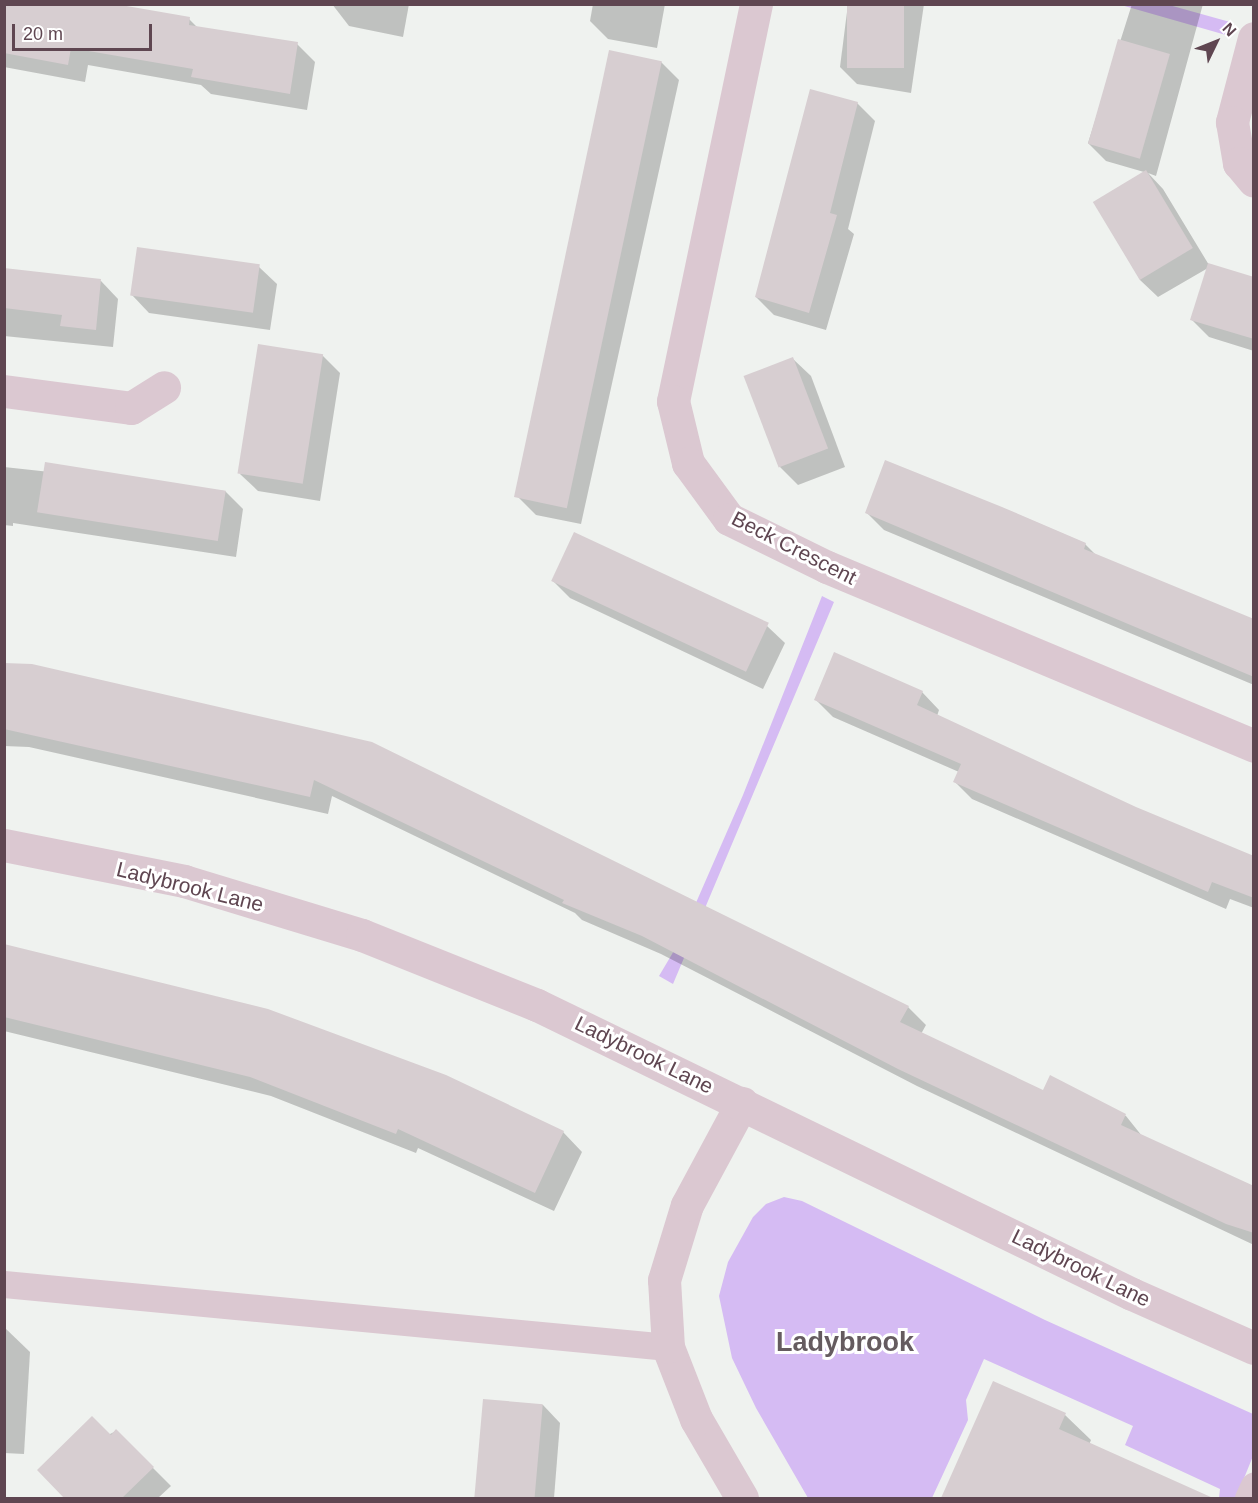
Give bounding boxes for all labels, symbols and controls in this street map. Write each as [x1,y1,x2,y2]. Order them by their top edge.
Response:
scale bar [15,12,154,50]
north arrow [1186,12,1246,72]
text: N [1219,19,1240,39]
text: 20 m [23,24,63,44]
street label: Beck Crescent [727,506,861,590]
street label: Ladybrook Lane [114,857,266,917]
street label: Ladybrook Lane [571,1011,717,1099]
street label: Ladybrook Lane [1008,1224,1154,1312]
district label: Ladybrook [776,1327,914,1359]

